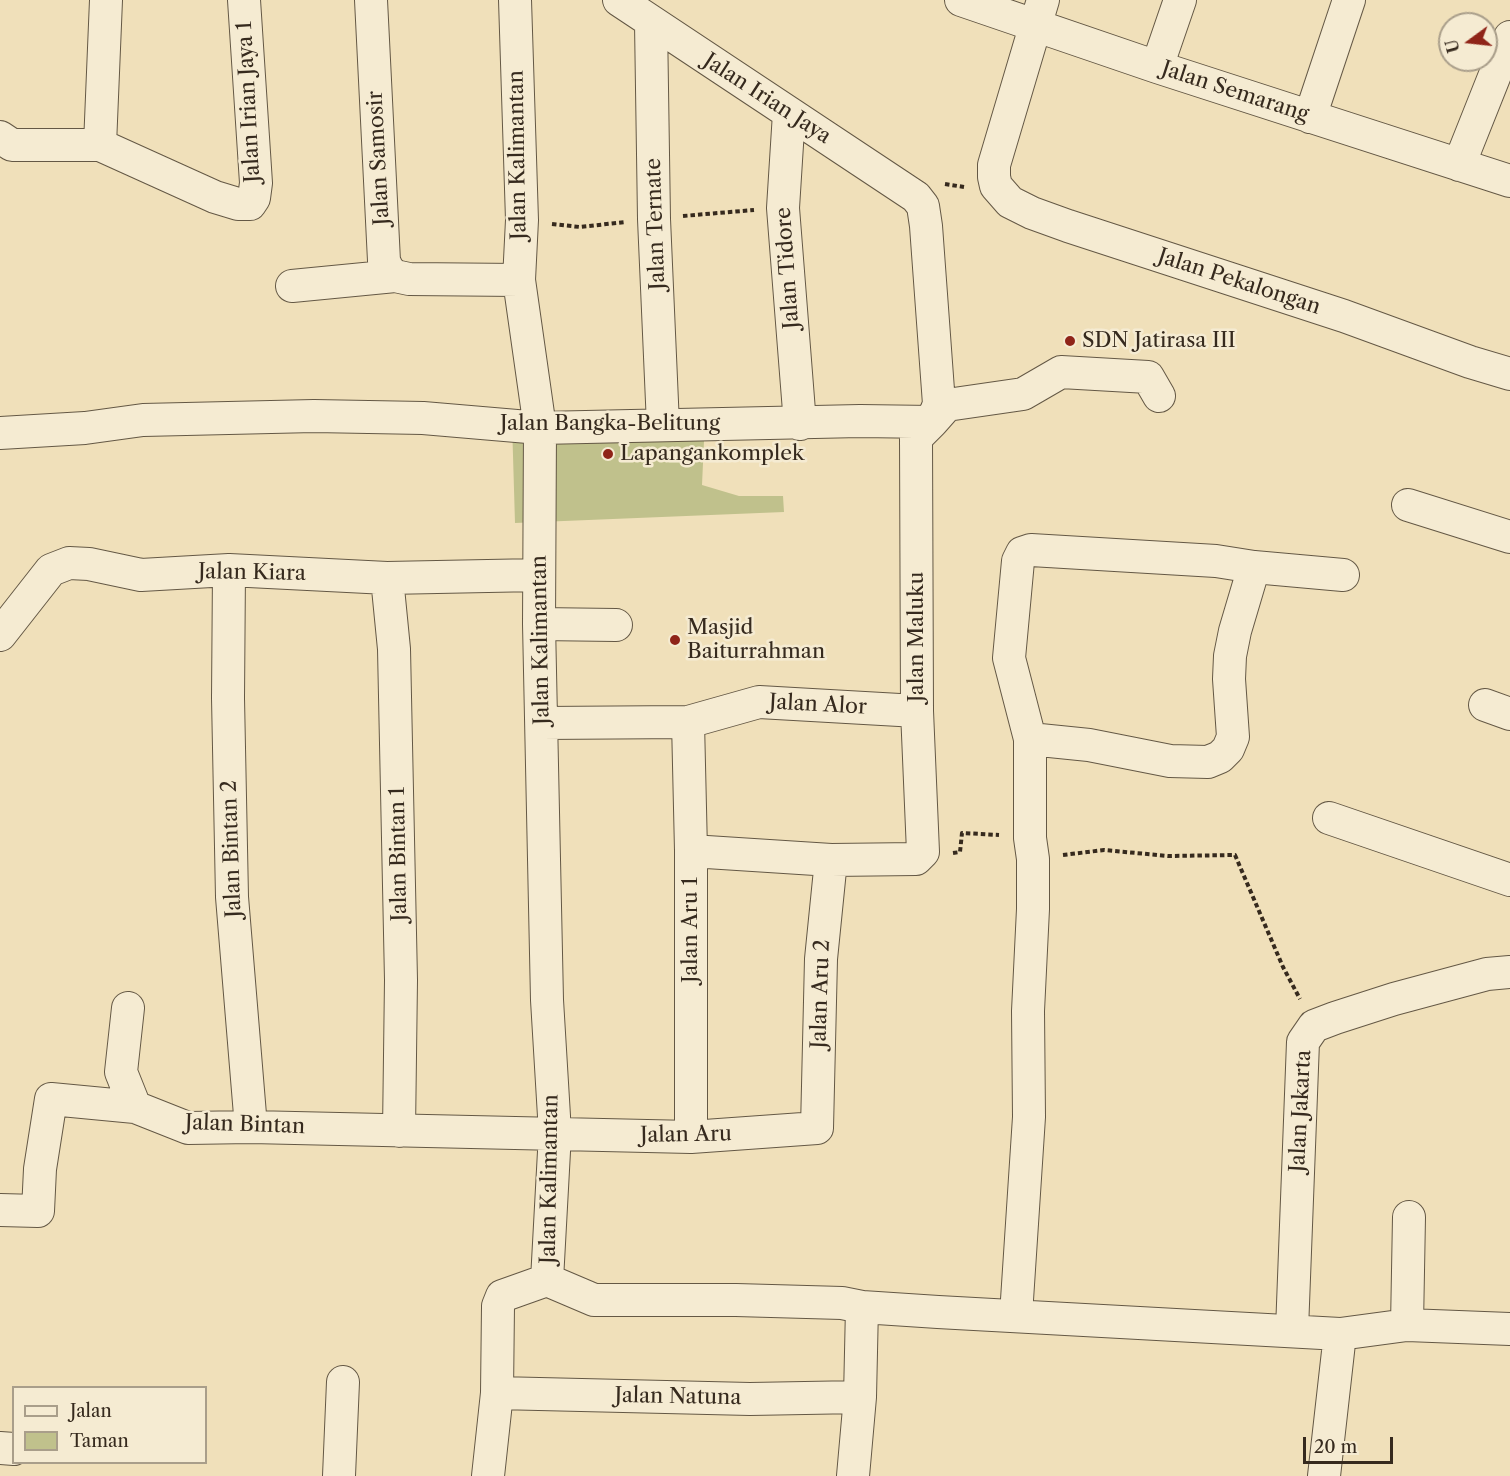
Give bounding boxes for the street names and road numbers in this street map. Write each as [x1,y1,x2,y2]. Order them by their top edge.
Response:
street label: Jalan Irian Jaya 1 [232,21,266,183]
street label: Jalan Irian Jaya [698,48,836,150]
street label: Jalan Semarang [1158,56,1312,128]
street label: Jalan Kalimantan [504,70,532,240]
street label: Jalan Samosir [363,90,395,226]
street label: Jalan Ternate [641,158,671,290]
street label: Jalan Tidore [771,206,805,330]
street label: Jalan Pekalongan [1154,244,1324,320]
street label: Jalan Bangka-Belitung [500,411,720,437]
street label: Jalan Kalimantan [527,555,555,725]
street label: Jalan Kiara [198,559,306,587]
street label: Jalan Maluku [904,572,930,702]
street label: Jalan Alor [769,690,867,720]
street label: Jalan Bintan 2 [217,780,247,918]
street label: Jalan Bintan 1 [385,787,413,921]
street label: Jalan Aru 1 [678,877,704,983]
street label: Jalan Aru 2 [807,939,835,1049]
street label: Jalan Jakarta [1285,1049,1317,1173]
street label: Jalan Kalimantan [536,1094,564,1264]
street label: Jalan Bintan [185,1110,305,1140]
street label: Jalan Aru [640,1122,732,1148]
street label: Jalan Natuna [614,1383,742,1411]

